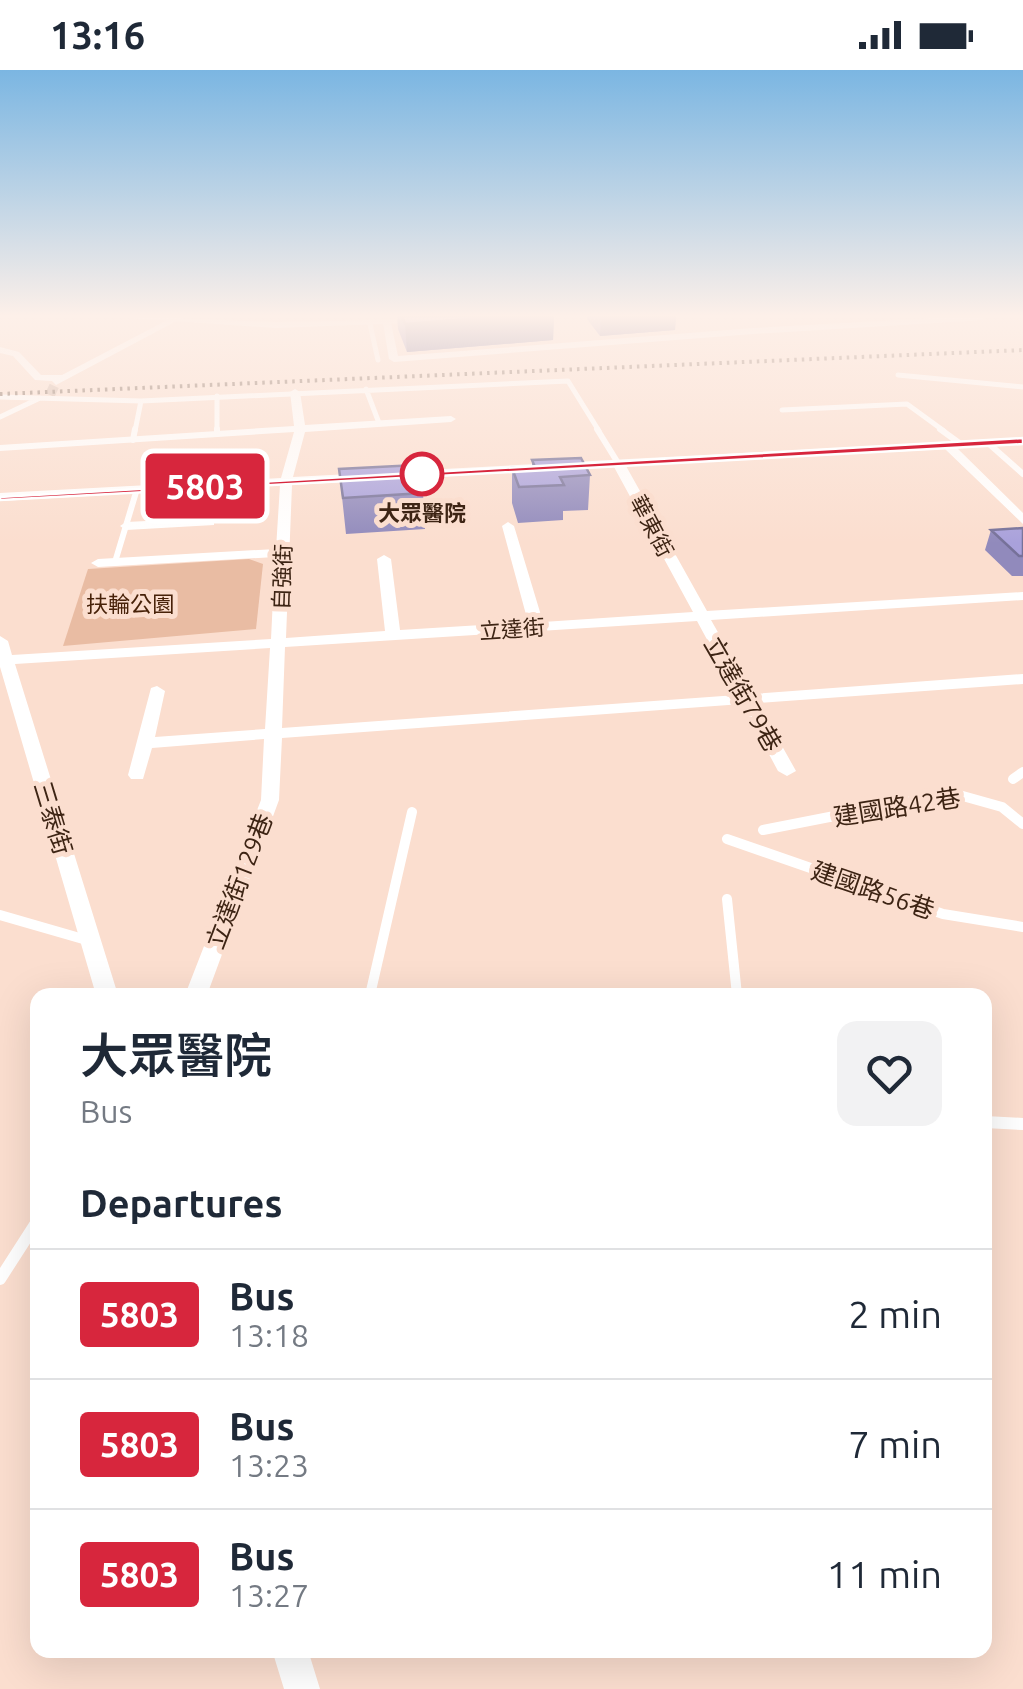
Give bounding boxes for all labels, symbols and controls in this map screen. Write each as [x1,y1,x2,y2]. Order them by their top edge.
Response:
text: 13:16 [50,14,145,56]
marker: 大眾醫院 [401,453,443,495]
line badge: 5803 [135,454,275,518]
text: 5803 [166,466,244,506]
street label: 華東街 [626,491,679,561]
place label: 大眾醫院 [378,500,466,525]
street label: 自強街 [268,544,295,610]
park label: 扶輪公園 [86,591,174,616]
street label: 立達街 [478,614,546,643]
street label: 立達街79巷 [699,631,787,757]
street label: 三泰街 [29,778,77,858]
street label: 建國路42巷 [831,783,963,831]
street label: 立達街129巷 [200,810,278,952]
street label: 建國路56巷 [808,856,938,924]
button: heart [837,1021,942,1126]
text: 大眾醫院 [80,1028,272,1082]
text: Bus [80,1093,132,1129]
text: Departures [80,1182,282,1224]
text: Bus [229,1275,294,1317]
text: 2 min [848,1293,942,1335]
text: 5803 [100,1294,179,1334]
text: 13:18 [229,1317,309,1353]
text: Bus [229,1405,294,1447]
text: 7 min [848,1423,942,1465]
text: 5803 [100,1424,179,1464]
text: 13:23 [229,1447,309,1483]
text: Bus [229,1535,294,1577]
text: 11 min [827,1553,942,1595]
text: 5803 [100,1554,179,1594]
text: 13:27 [229,1577,309,1613]

